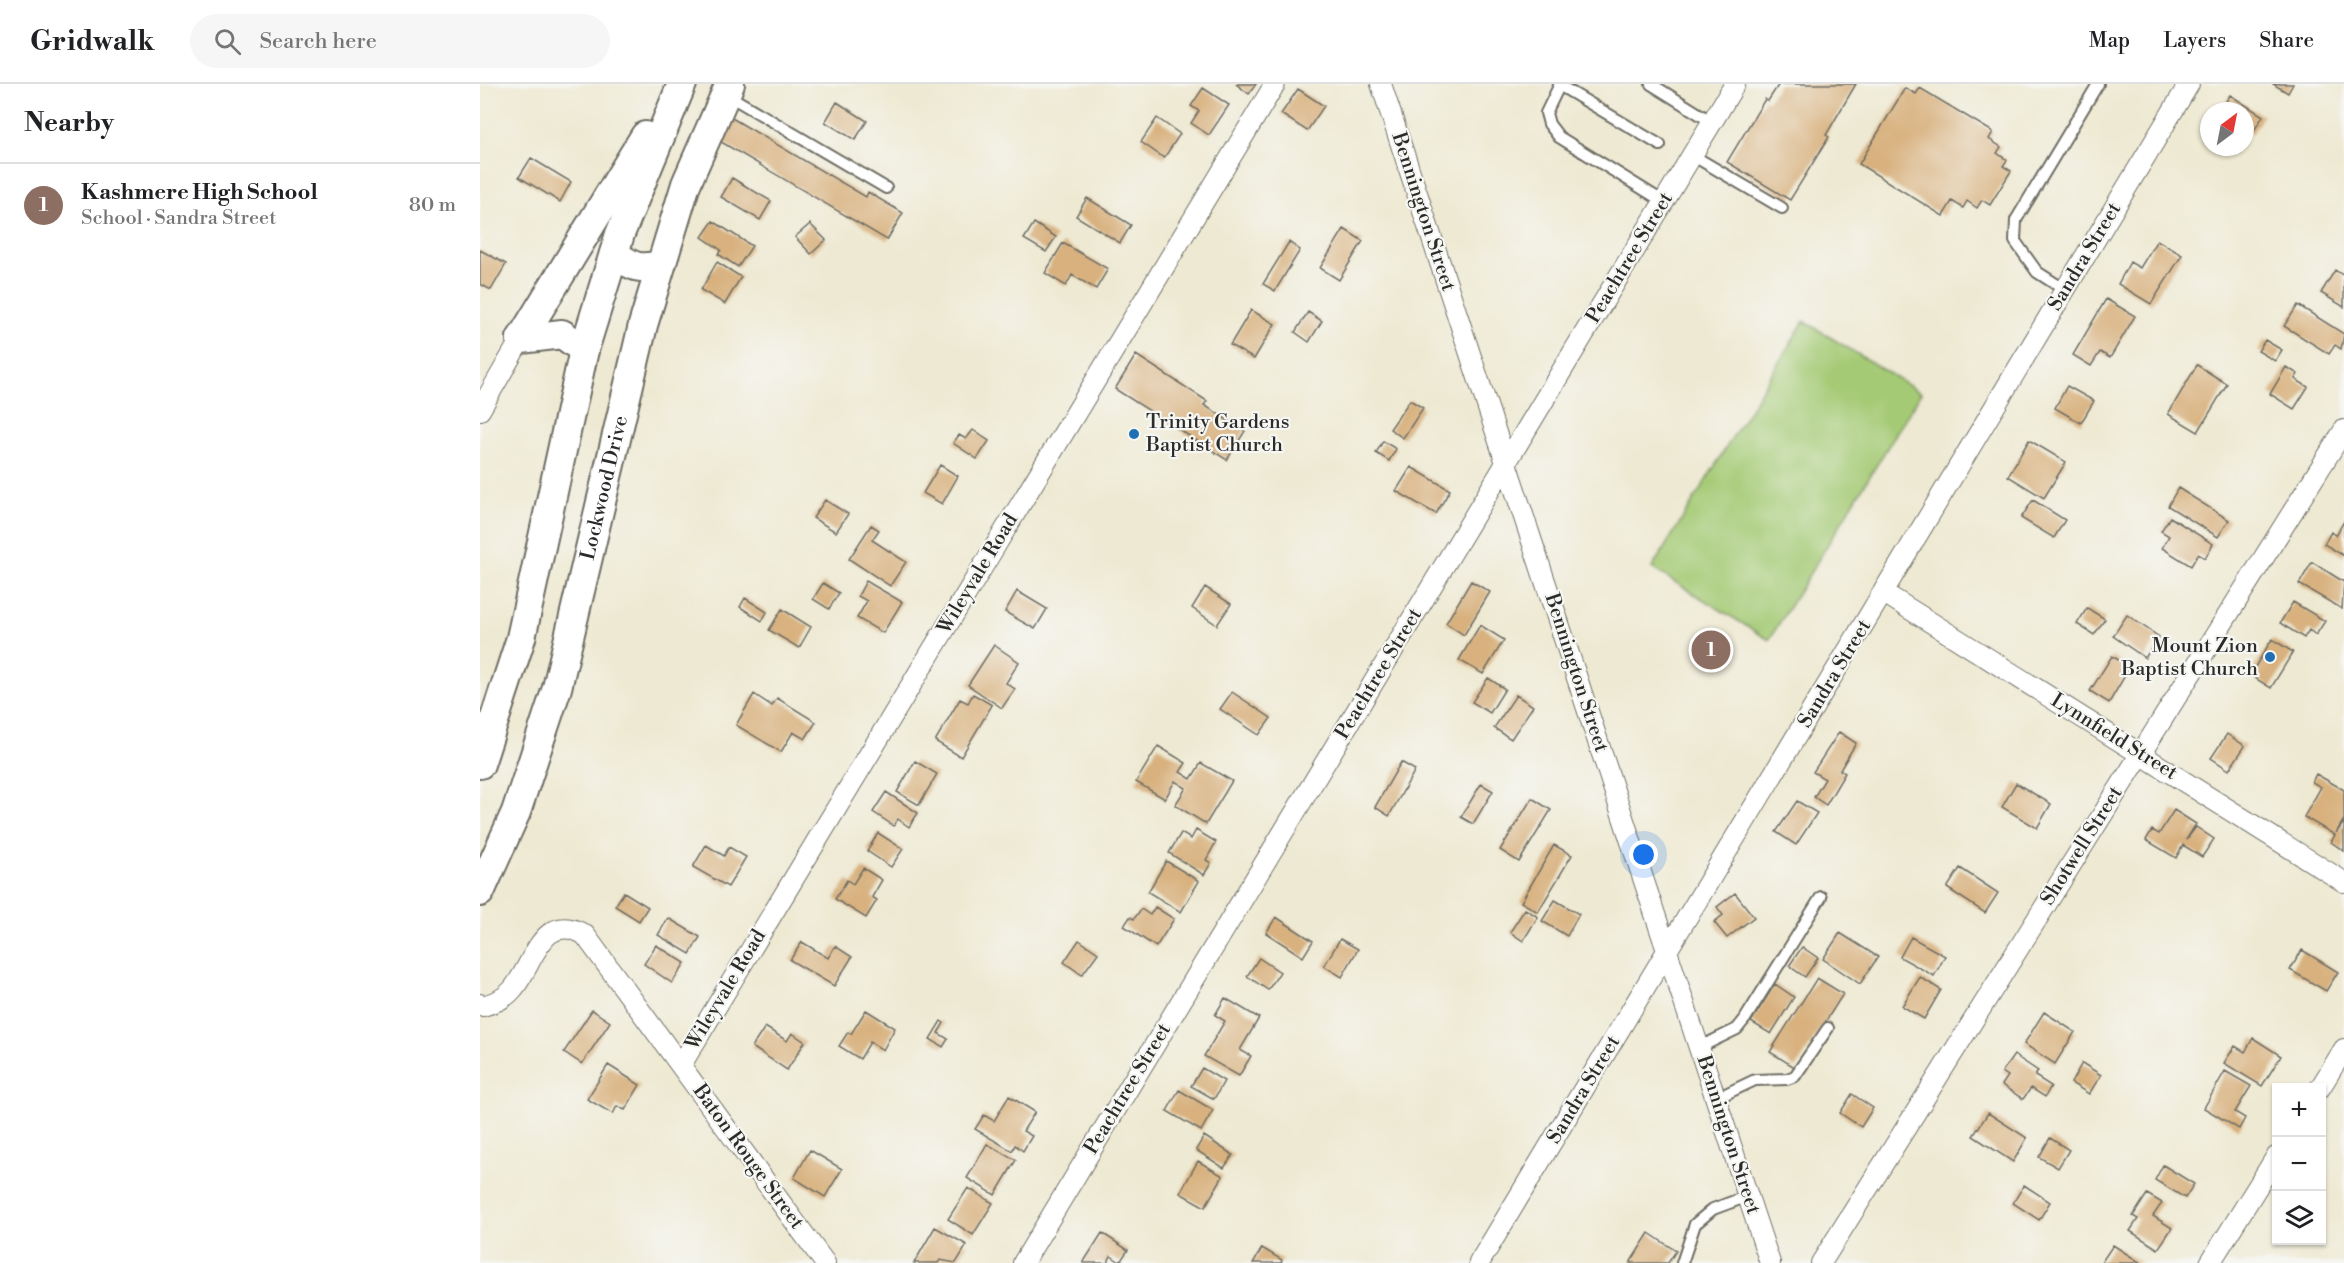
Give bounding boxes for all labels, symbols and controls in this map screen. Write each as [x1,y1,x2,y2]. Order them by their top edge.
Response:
search box [190,14,610,68]
text: Gridwalk [30,24,154,59]
icon: search [211,25,244,58]
text: Search here [259,28,377,55]
text: Map [2089,28,2130,54]
text: Layers [2163,28,2226,54]
text: Share [2259,28,2314,54]
north arrow [2200,102,2254,156]
text: Nearby [24,107,114,139]
street label: Bennington Street [1385,129,1460,294]
text: Kashmere High School [81,179,318,206]
street label: Peachtree Street [1581,188,1679,328]
text: 1 [39,193,48,218]
text: 80 m [409,193,456,218]
street label: Sandra Street [2043,198,2127,316]
text: School · Sandra Street [81,206,276,231]
place label: Trinity Gardens Baptist Church [1145,410,1290,458]
street label: Lockwood Drive [575,413,634,563]
marker: Trinity Gardens Baptist Church [1127,427,1141,441]
street label: Wileyvale Road [932,509,1024,640]
street label: Bennington Street [1538,590,1613,755]
street label: Peachtree Street [1330,604,1428,744]
street label: Sandra Street [1793,615,1877,733]
pin: 1 [1692,628,1730,672]
place label: Mount Zion Baptist Church [2120,634,2258,682]
marker: Mount Zion Baptist Church [2263,650,2277,664]
street label: Lynnfield Street [2046,688,2182,786]
street label: Shotwell Street [2035,782,2129,910]
your location [1629,840,1658,869]
street label: Wileyvale Road [680,925,772,1056]
street label: Peachtree Street [1079,1019,1177,1159]
street label: Sandra Street [1542,1031,1626,1149]
street label: Bennington Street [1690,1052,1765,1217]
street label: Baton Rouge Street [686,1079,809,1234]
map controls [2272,1083,2326,1245]
button: + [2272,1083,2326,1137]
button: − [2272,1137,2326,1191]
button: layers [2272,1191,2326,1245]

